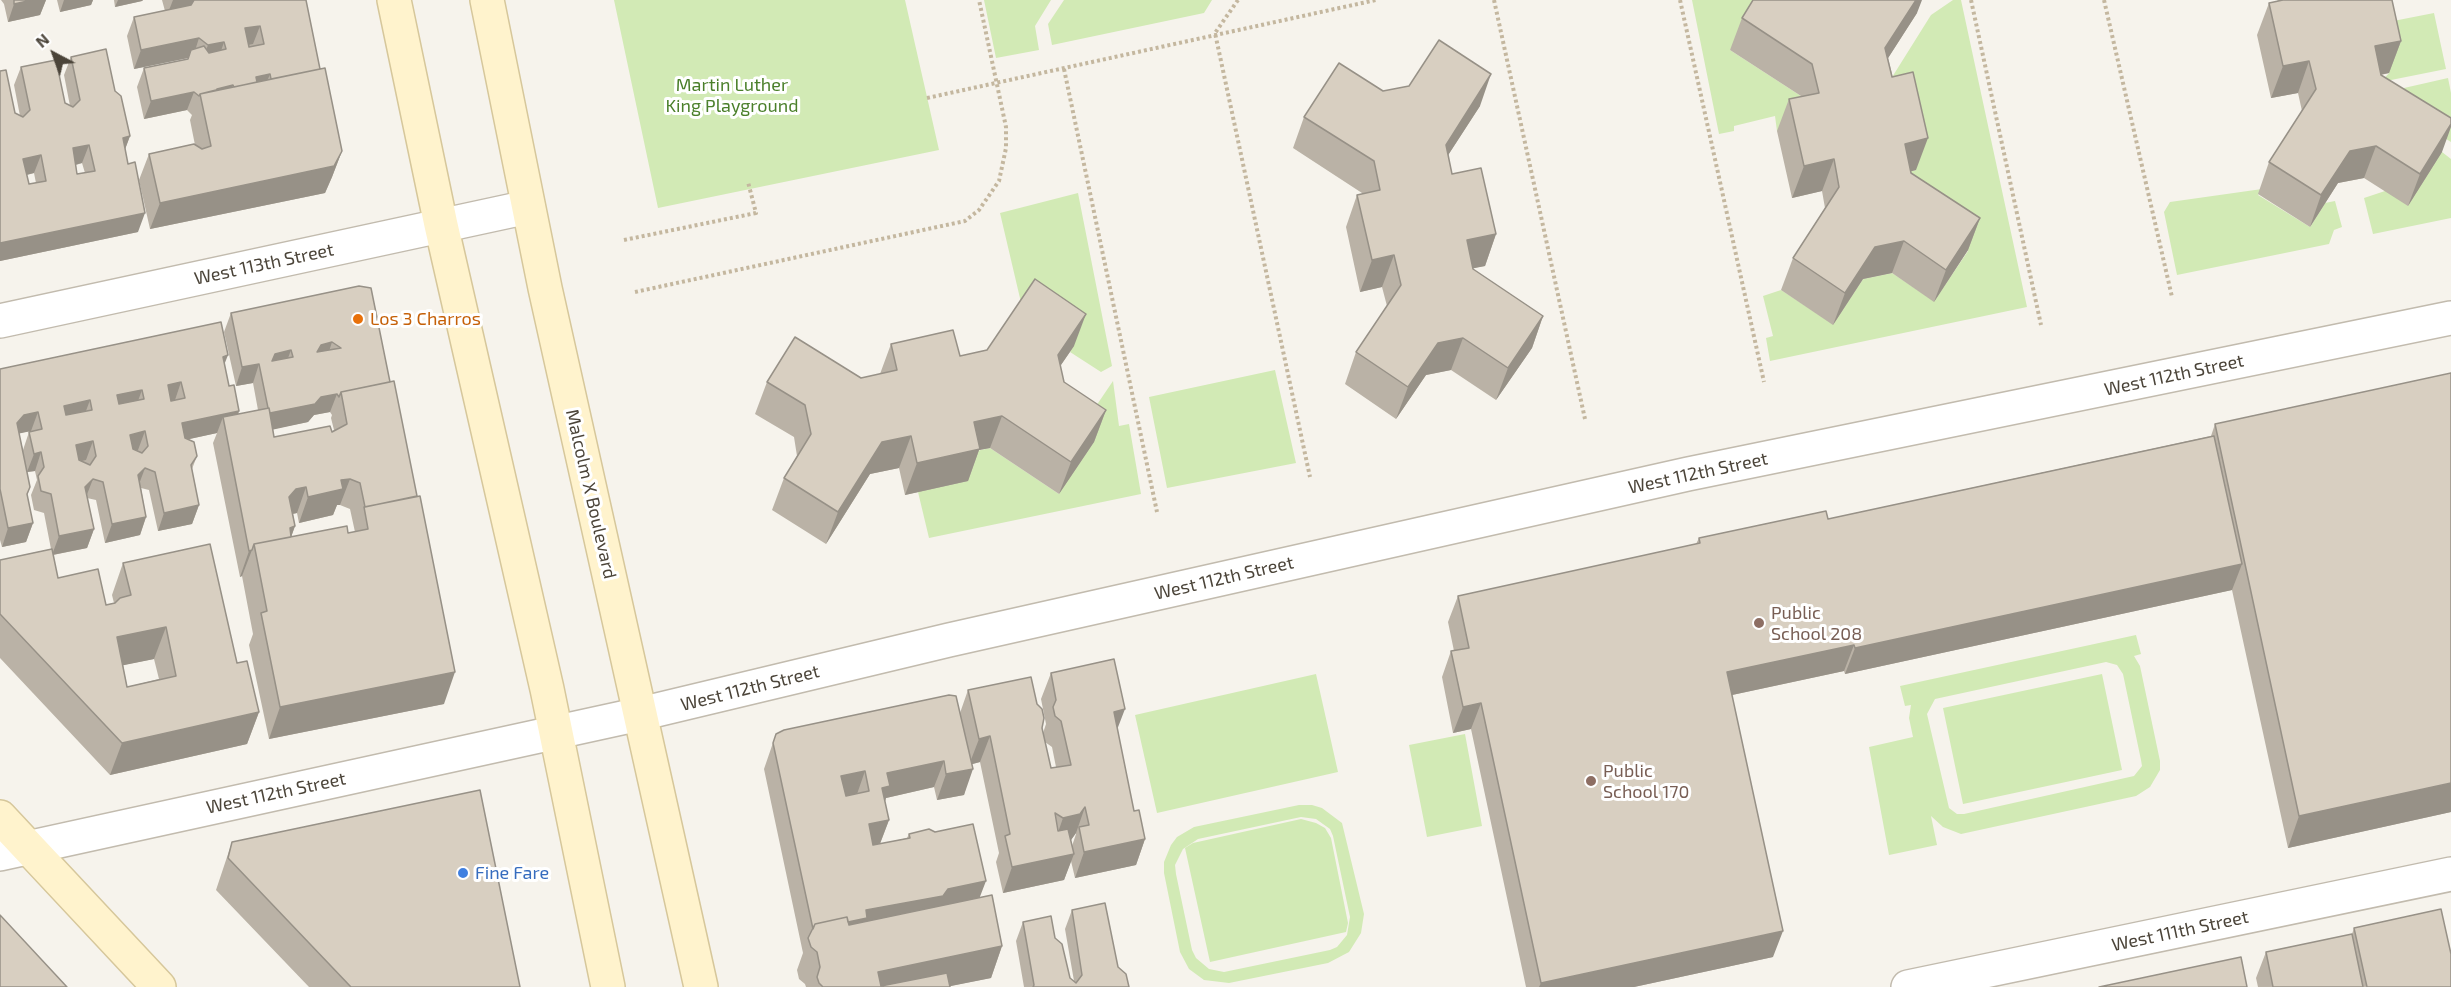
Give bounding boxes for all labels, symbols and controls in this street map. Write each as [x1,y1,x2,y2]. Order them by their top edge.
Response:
north arrow [24,24,84,84]
text: N [31,29,52,51]
park label: Martin Luther King Playground [665,74,799,116]
street label: West 113th Street [192,239,336,289]
place label: Los 3 Charros [370,308,481,330]
marker: Los 3 Charros [351,312,365,326]
street label: West 112th Street [2102,350,2246,400]
street label: Malcolm X Boulevard [561,407,621,581]
street label: West 112th Street [1626,448,1770,498]
street label: West 112th Street [1152,551,1296,605]
place label: Public School 208 [1771,602,1862,644]
marker: Public School 208 [1752,616,1766,630]
street label: West 112th Street [678,660,822,716]
place label: Public School 170 [1603,760,1689,802]
street label: West 112th Street [204,768,348,818]
marker: Public School 170 [1584,774,1598,788]
place label: Fine Fare [475,862,549,884]
marker: Fine Fare [456,866,470,880]
street label: West 111th Street [2110,906,2250,956]

